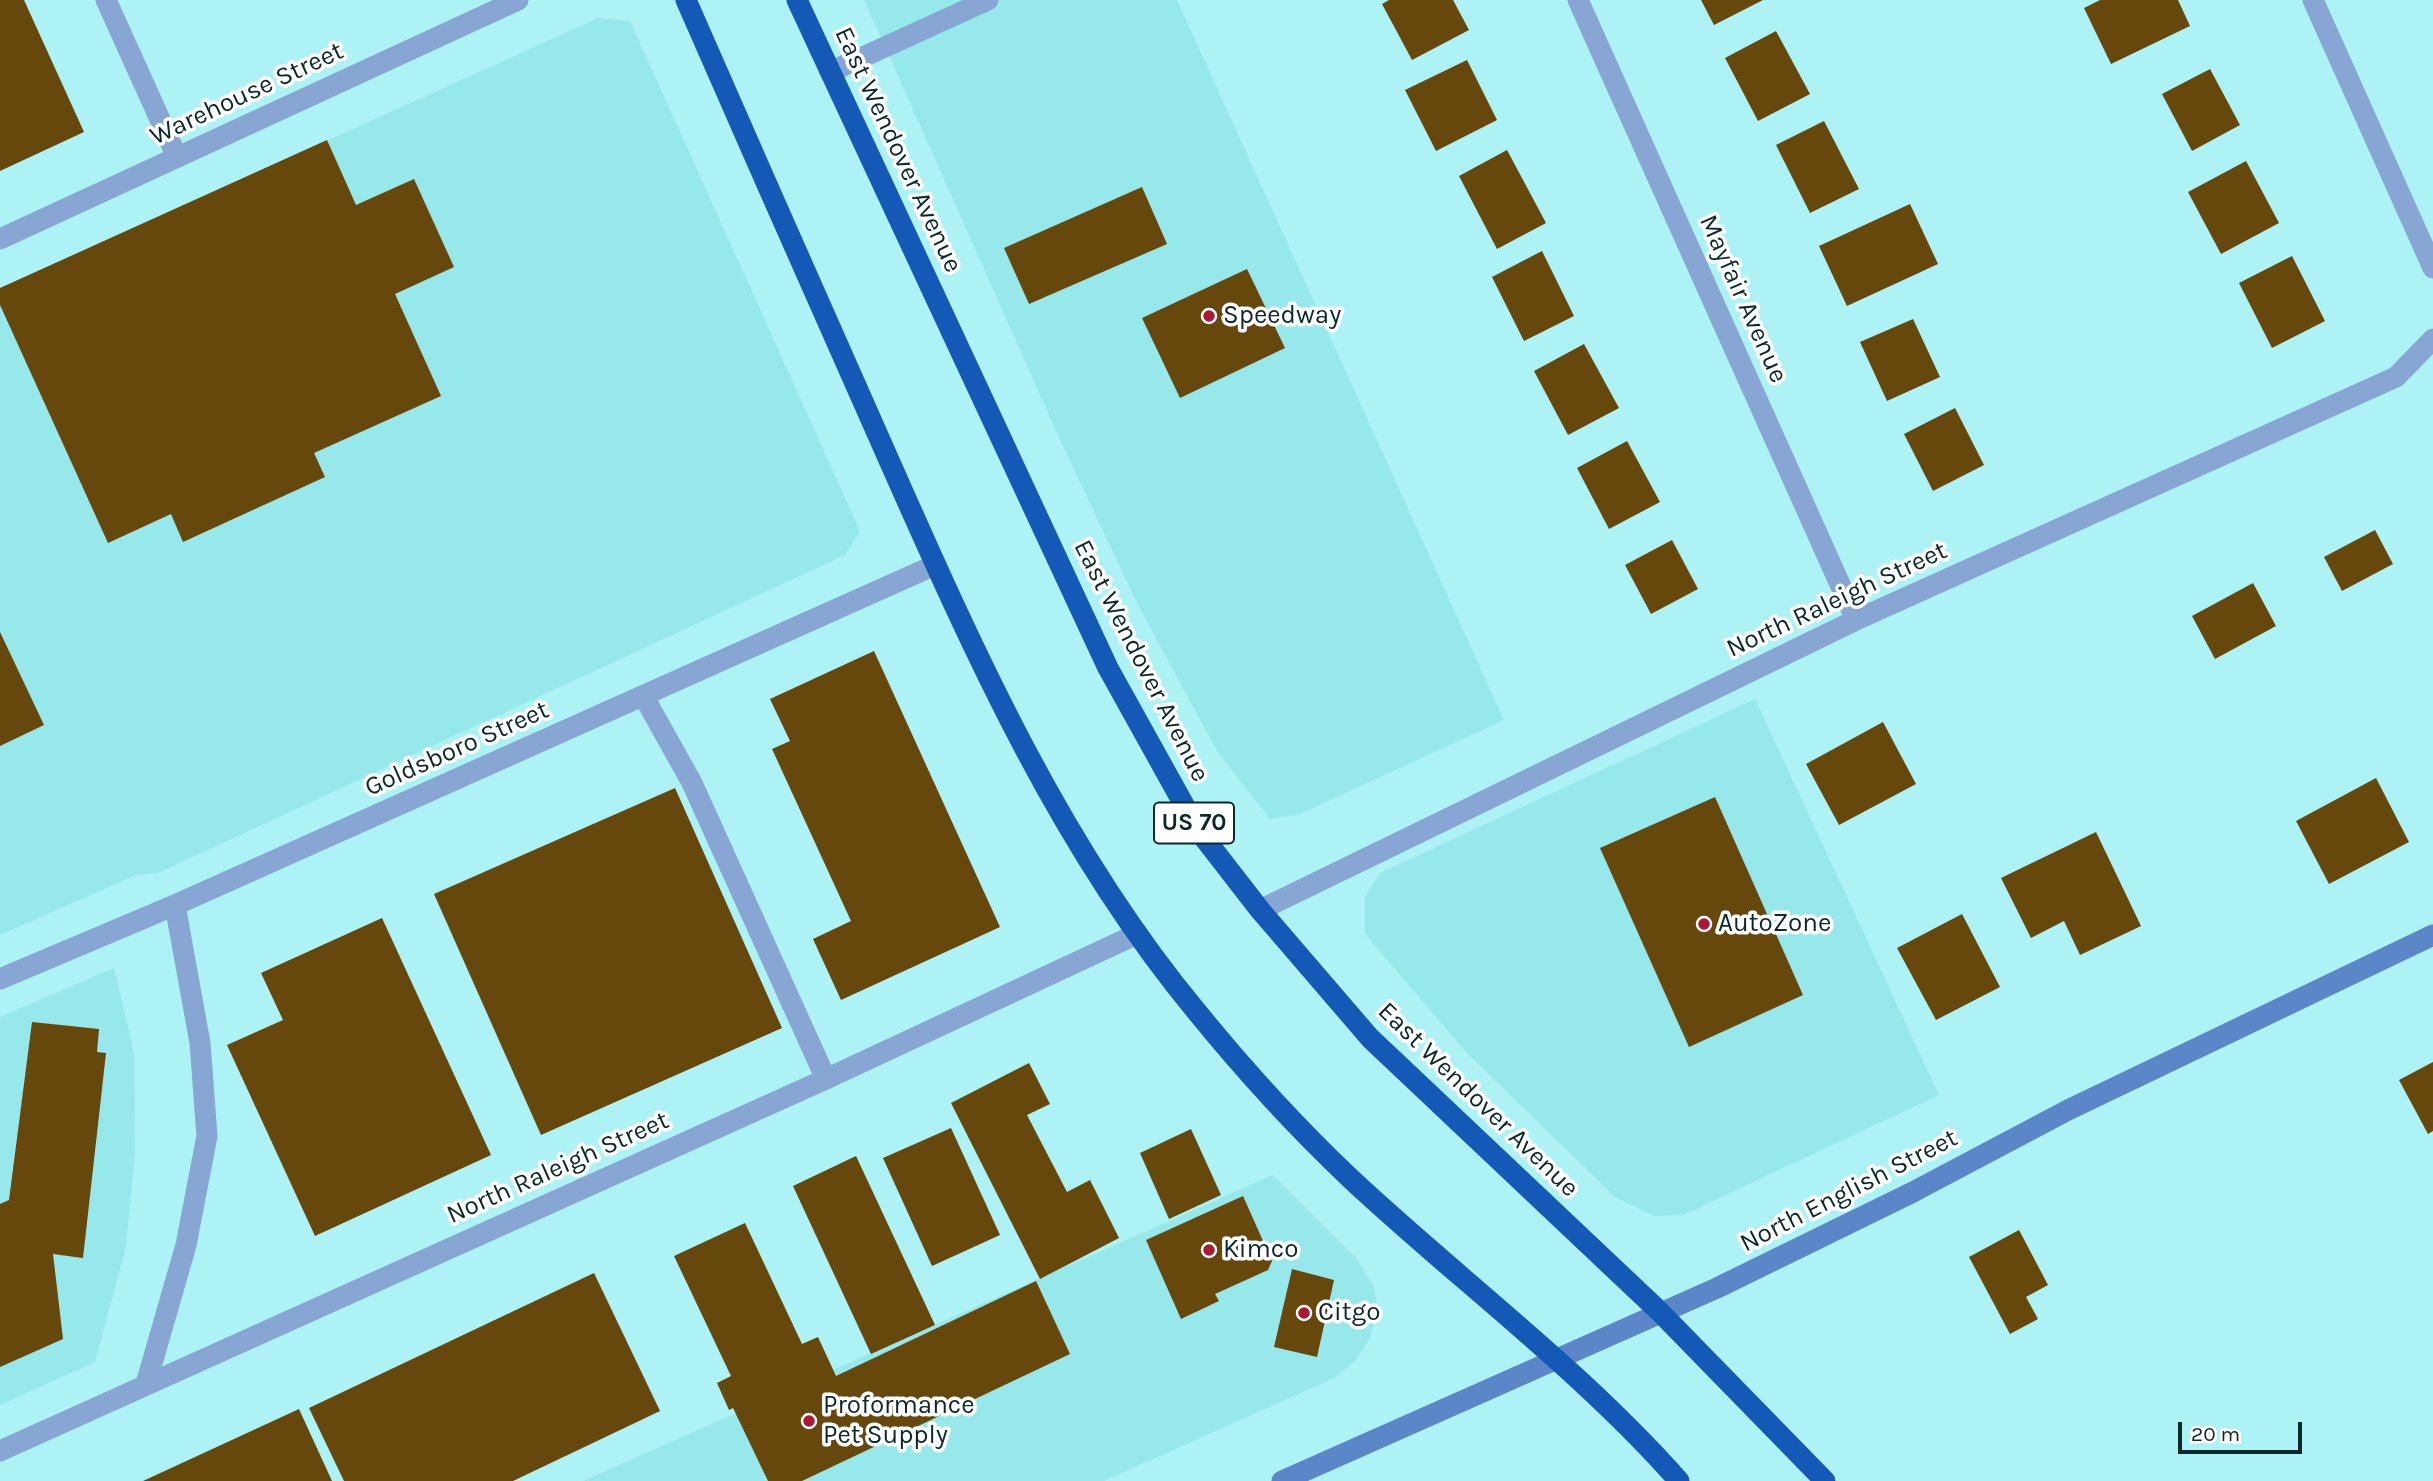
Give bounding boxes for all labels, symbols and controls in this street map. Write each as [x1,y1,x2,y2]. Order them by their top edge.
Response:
street label: East Wendover Avenue [827,22,969,278]
street label: Warehouse Street [145,36,349,152]
street label: Mayfair Avenue [1692,210,1794,388]
place label: Speedway [1223,300,1341,332]
marker: Speedway [1201,308,1217,324]
street label: East Wendover Avenue [1066,535,1216,787]
street label: North Raleigh Street [1722,535,1952,665]
street label: Goldsboro Street [360,694,554,804]
road number: US 70 [1154,802,1234,844]
place label: AutoZone [1718,908,1831,940]
marker: AutoZone [1696,916,1712,932]
street label: East Wendover Avenue [1371,996,1585,1204]
street label: North Raleigh Street [442,1105,674,1231]
street label: North English Street [1735,1123,1963,1259]
place label: Kimco [1223,1234,1298,1266]
marker: Kimco [1201,1242,1217,1258]
place label: Citgo [1318,1297,1380,1329]
marker: Citgo [1296,1305,1312,1321]
place label: Proformance Pet Supply [823,1390,975,1452]
scale bar [2181,1408,2305,1452]
marker: Proformance Pet Supply [801,1413,817,1429]
text: 20 m [2191,1422,2240,1446]

